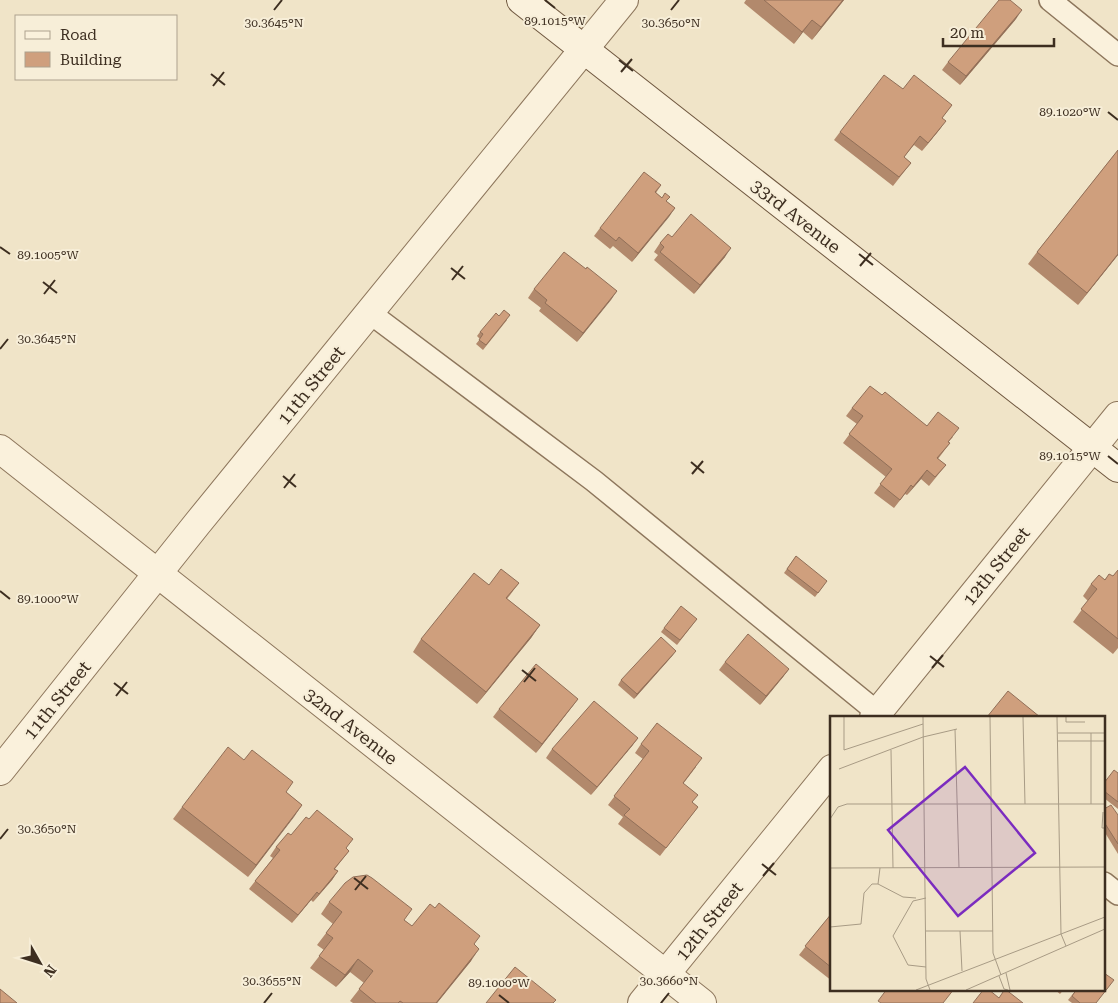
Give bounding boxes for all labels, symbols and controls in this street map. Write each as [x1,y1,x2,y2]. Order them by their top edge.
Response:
text: 89.1015°W [524,14,587,28]
legend [15,15,178,80]
scale bar [943,15,1054,47]
text: 30.3645°N [245,16,304,30]
text: 30.3650°N [642,16,701,30]
text: 20 m [950,24,985,42]
text: Road [60,26,97,44]
text: Building [60,51,122,69]
text: 89.1020°W [1039,105,1102,119]
street label: 33rd Avenue [747,174,845,258]
text: 89.1005°W [17,248,80,262]
text: 30.3645°N [18,332,77,346]
street label: 11th Street [273,341,349,428]
text: 89.1015°W [1039,449,1102,463]
street label: 12th Street [958,522,1034,609]
text: 89.1000°W [17,592,80,606]
street label: 11th Street [19,656,95,743]
street label: 32nd Avenue [300,683,402,769]
inset map [830,716,1106,990]
text: 30.3650°N [18,822,77,836]
street label: 12th Street [671,877,747,964]
north arrow [15,938,65,988]
text: N [40,962,60,981]
text: 30.3655°N [243,974,302,988]
text: 30.3660°N [640,974,699,988]
text: 89.1000°W [468,976,531,990]

